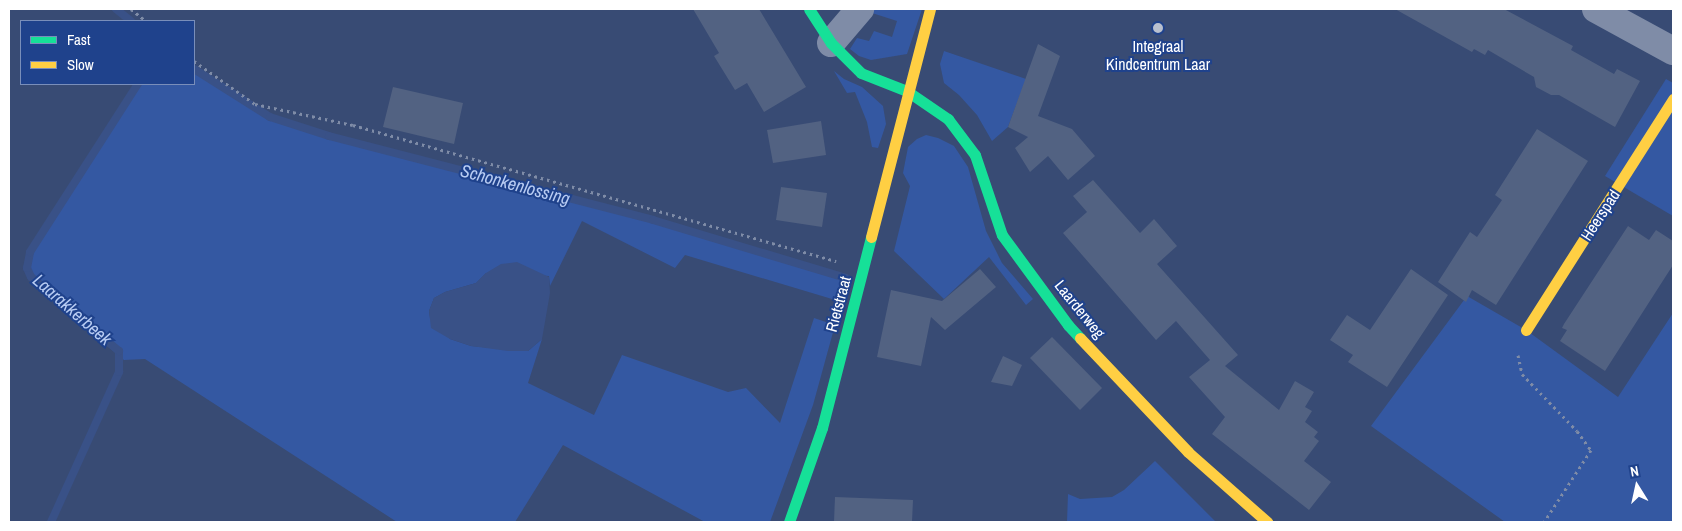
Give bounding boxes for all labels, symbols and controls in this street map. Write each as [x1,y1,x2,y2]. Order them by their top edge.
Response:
legend [20,20,195,85]
marker: Integraal Kindcentrum Laar [1152,22,1164,34]
text: Fast [67,29,90,50]
place label: Integraal Kindcentrum Laar [1106,36,1210,74]
text: Slow [67,54,94,75]
water label: Schonkenlossing [458,160,572,210]
street label: Heerspad [1576,186,1624,244]
water label: Laarakkerbeek [28,270,116,350]
street label: Rietstraat [821,274,855,334]
street label: Laarderweg [1051,276,1109,342]
north arrow [1612,461,1662,511]
text: N [1629,462,1640,481]

